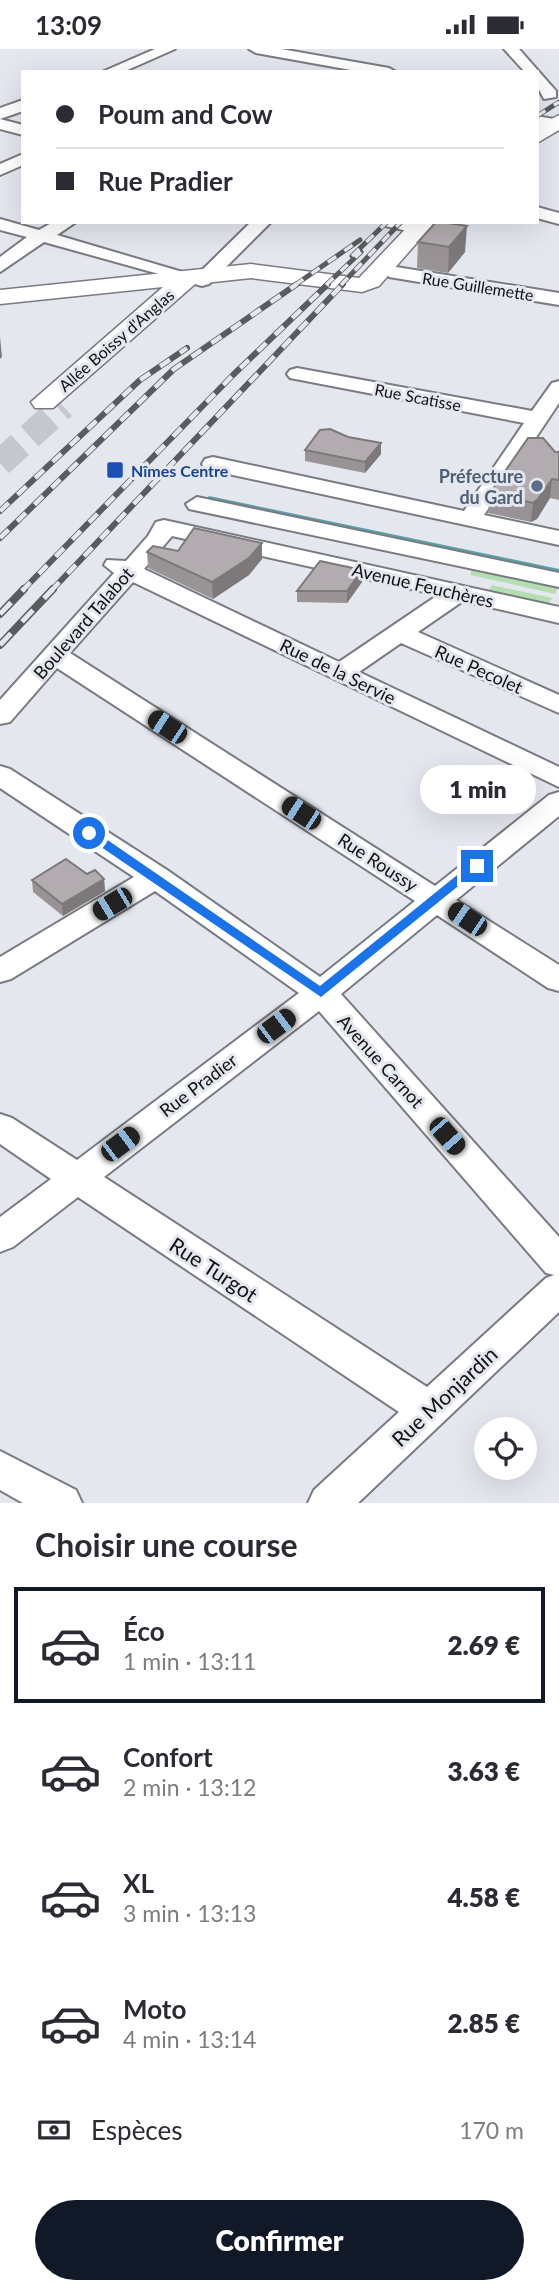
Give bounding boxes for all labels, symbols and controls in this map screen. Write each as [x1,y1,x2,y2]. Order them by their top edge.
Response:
text: 13:09 [35,9,102,41]
text: Poum and Cow [98,98,273,130]
text: Rue Pradier [98,165,233,197]
street label: Rue Guillemette [421,268,535,304]
street label: Allée Boissy d'Anglas [55,285,177,395]
street label: Rue Scatisse [373,379,463,415]
marker: Nîmes Centre [105,460,125,480]
place label: Nîmes Centre [131,461,229,480]
place label: Préfecture du Gard [439,465,523,508]
marker: Préfecture du Gard [529,478,545,494]
street label: Avenue Feuchères [350,558,496,612]
street label: Boulevard Talabot [28,562,138,683]
street label: Rue de la Servie [277,634,399,708]
street label: Rue Pecolet [432,640,527,698]
car [144,707,191,747]
callout: 1 min [419,765,535,813]
text: 1 min [449,775,507,803]
car [278,793,325,833]
route start [73,817,105,849]
street label: Rue Roussy [334,828,423,896]
route end [461,850,493,882]
car [89,884,136,924]
car [444,899,491,939]
car [253,1005,300,1047]
street label: Avenue Carnot [333,1010,429,1113]
street label: Rue Pradier [155,1048,242,1121]
car [426,1113,469,1159]
car [97,1123,144,1165]
street label: Rue Turgot [165,1231,263,1307]
street label: Rue Monjardin [386,1341,502,1451]
map controls [474,1417,537,1480]
button: locate [474,1417,537,1480]
text: Choisir une course [35,1525,298,1564]
icon: car [39,1614,102,1677]
text: Éco [123,1615,165,1647]
text: 2.69 € [447,1629,520,1661]
text: 1 min · 13:11 [123,1647,256,1675]
icon: car [39,1740,102,1803]
text: Confort [123,1741,213,1773]
text: 3.63 € [447,1755,520,1787]
text: 2 min · 13:12 [123,1773,256,1801]
icon: car [39,1866,102,1929]
text: XL [123,1867,154,1899]
text: 4.58 € [447,1881,520,1913]
text: 3 min · 13:13 [123,1899,256,1927]
icon: car [39,1992,102,2055]
text: Moto [123,1993,186,2025]
text: 2.85 € [447,2007,520,2039]
text: 4 min · 13:14 [123,2025,256,2053]
icon: cash [35,2111,73,2149]
text: Espèces [91,2114,183,2146]
text: 170 m [459,2116,524,2144]
button: Confirmer [35,2200,524,2280]

